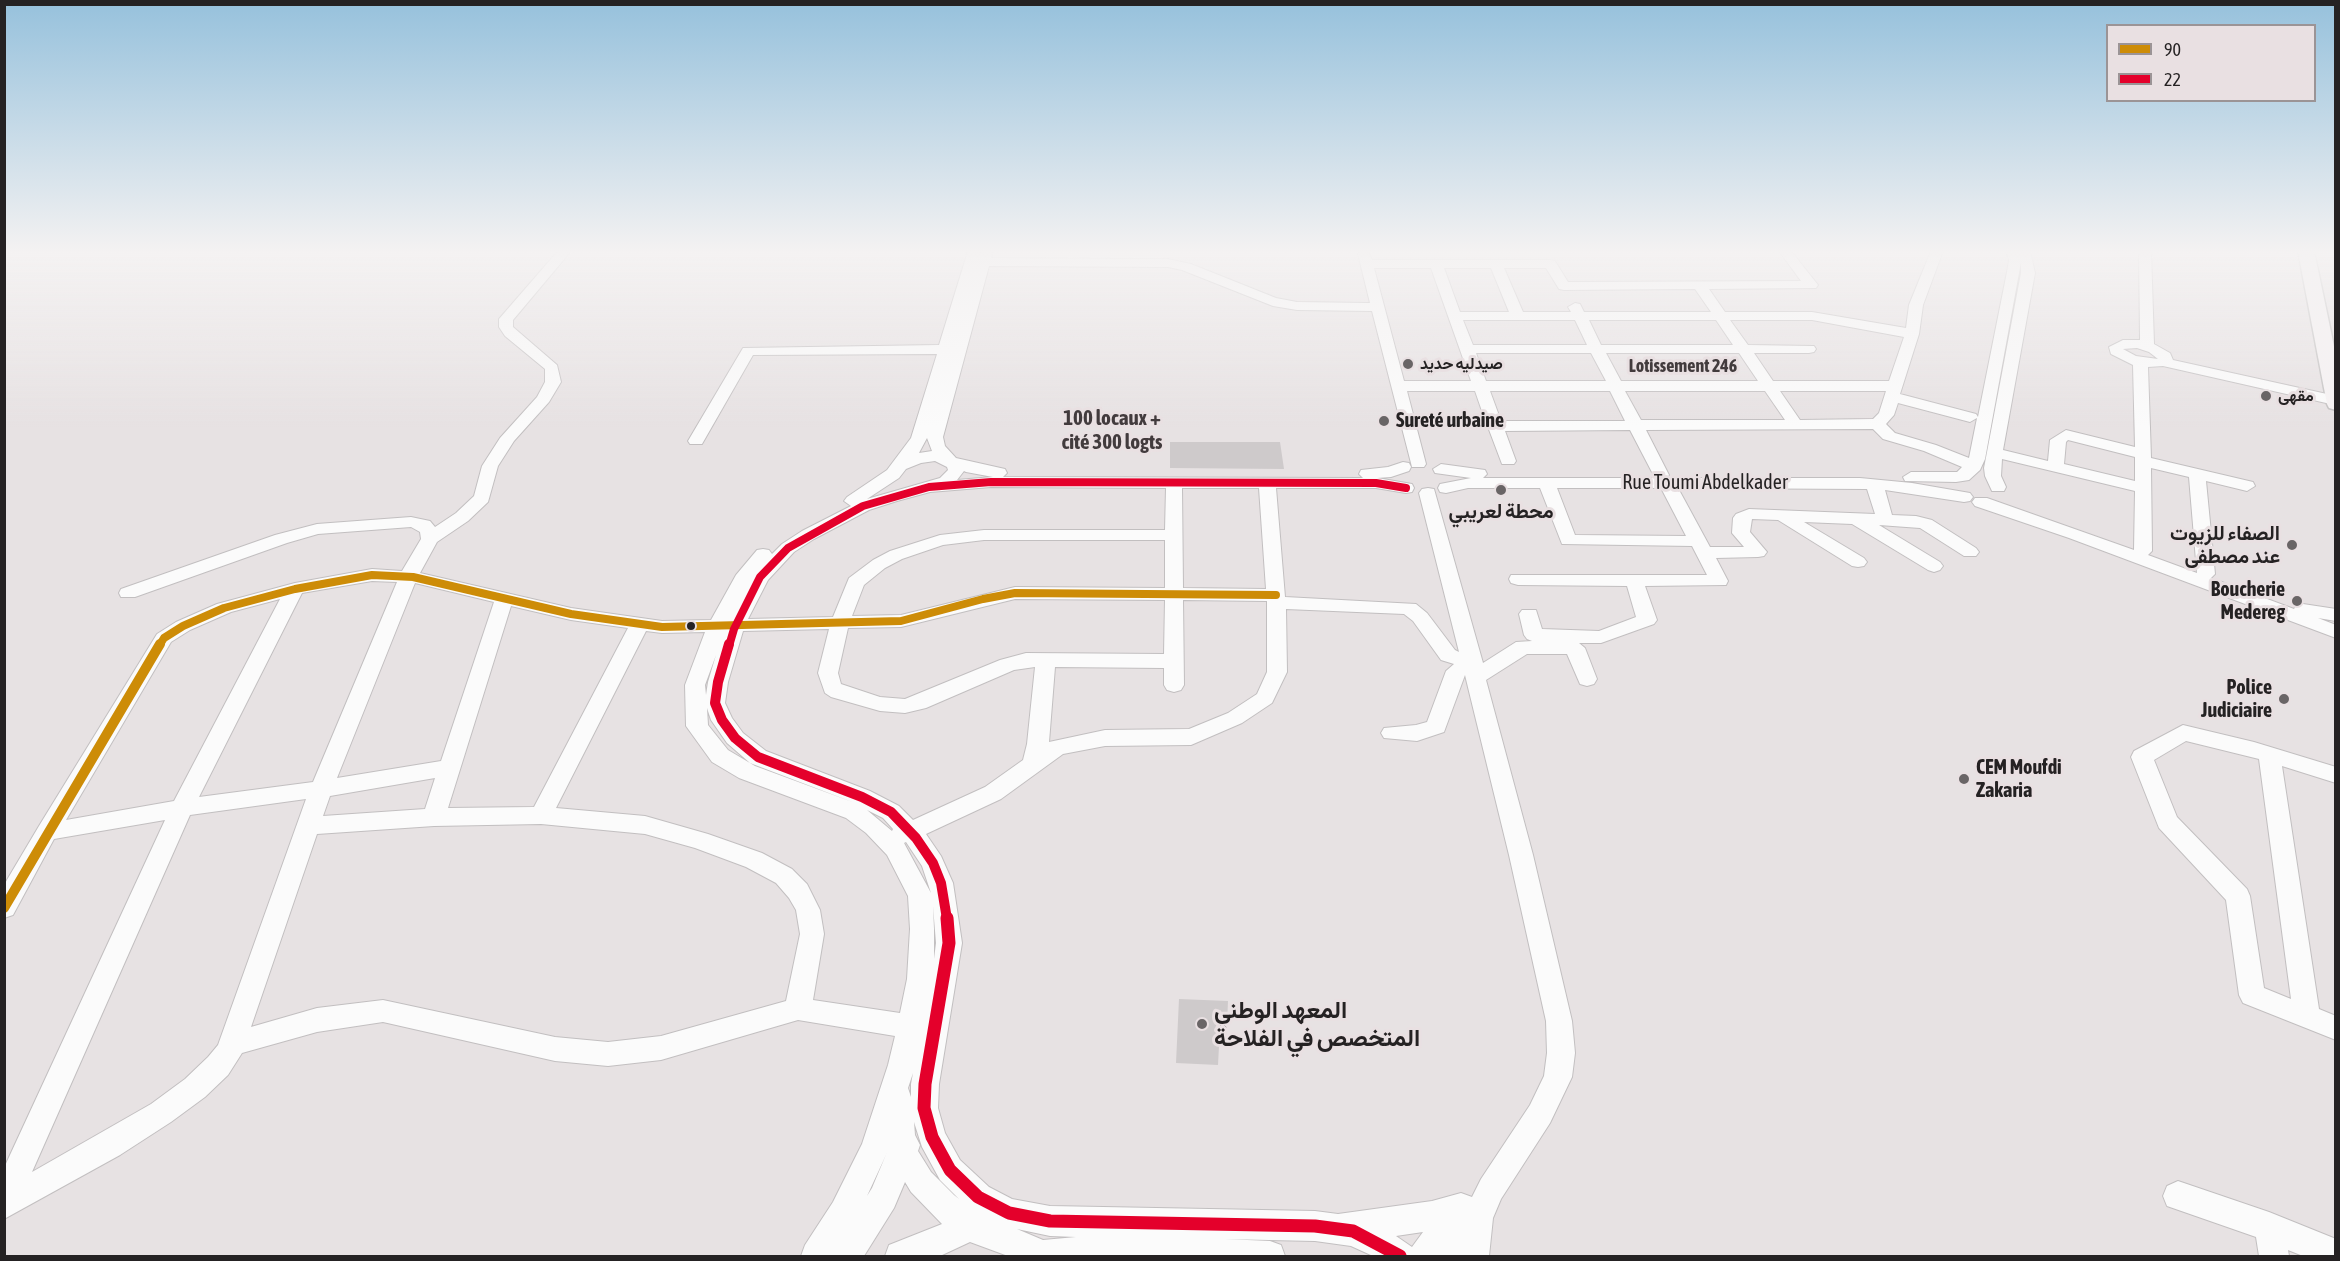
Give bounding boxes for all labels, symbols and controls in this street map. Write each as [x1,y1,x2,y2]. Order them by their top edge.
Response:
legend [2106,24,2316,102]
text: 90 [2164,39,2181,60]
text: 22 [2164,69,2181,90]
place label: صيدليه حديد [1420,354,1503,374]
district label: Lotissement 246 [1629,355,1737,377]
marker: صيدليه حديد [1401,357,1415,371]
place label: مقهى [2278,386,2314,406]
marker: مقهى [2259,389,2273,403]
district label: 100 locaux + cité 300 logts [1061,405,1163,455]
place label: Sureté urbaine [1396,409,1504,433]
marker: Sureté urbaine [1377,414,1391,428]
street label: Rue Toumi Abdelkader [1622,471,1788,495]
marker: محطة لعريبي [1494,483,1508,497]
place label: محطة لعريبي [1448,500,1554,524]
place label: الصفاء للزيوت عند مصطفى [2170,522,2280,569]
marker: الصفاء للزيوت عند مصطفى [2285,538,2299,552]
place label: Boucherie Medereg [2211,578,2285,625]
marker: Boucherie Medereg [2290,594,2304,608]
unlabelled marker [685,620,697,632]
place label: Police Judiciaire [2201,676,2272,723]
marker: Police Judiciaire [2277,692,2291,706]
place label: CEM Moufdi Zakaria [1976,756,2062,803]
marker: CEM Moufdi Zakaria [1957,772,1971,786]
place label: المعهد الوطني المتخصص في الفلاحة [1214,996,1420,1052]
marker: المعهد الوطني المتخصص في الفلاحة [1195,1017,1209,1031]

